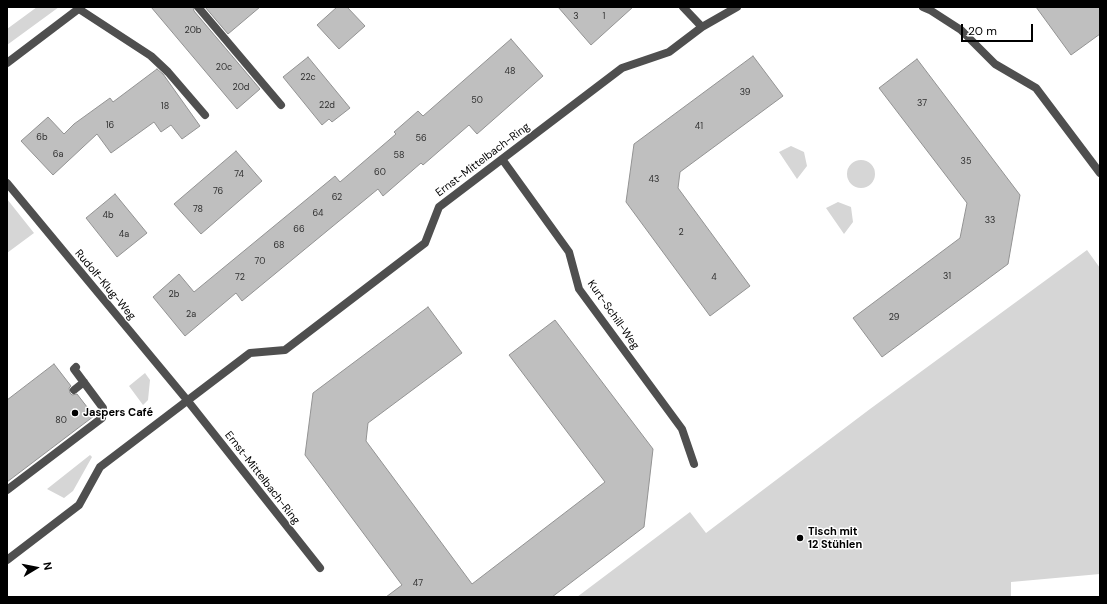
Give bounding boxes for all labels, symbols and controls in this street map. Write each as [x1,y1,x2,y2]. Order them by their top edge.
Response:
house number: 3 [573,12,579,22]
house number: 1 [603,12,605,22]
scale bar [963,16,1035,42]
text: 20 m [968,23,997,39]
house number: 20b [185,26,201,36]
house number: 20c [216,63,232,73]
house number: 48 [505,67,515,77]
house number: 22c [300,73,316,83]
house number: 20d [233,83,249,93]
house number: 39 [740,88,750,98]
house number: 50 [471,96,483,106]
house number: 37 [917,99,927,109]
house number: 22d [319,101,335,111]
house number: 18 [161,102,169,112]
street label: Ernst-Mittelbach-Ring [433,120,533,200]
house number: 16 [106,121,114,131]
house number: 41 [695,122,703,132]
house number: 6b [36,133,48,143]
house number: 56 [415,134,427,144]
house number: 6a [53,150,63,160]
house number: 58 [394,151,404,161]
house number: 35 [961,157,971,167]
house number: 60 [374,168,386,178]
house number: 74 [234,170,244,180]
house number: 43 [649,175,659,185]
house number: 76 [213,187,223,197]
house number: 62 [332,193,342,203]
house number: 78 [193,205,203,215]
house number: 64 [312,209,324,219]
house number: 4b [102,211,114,221]
house number: 33 [985,216,995,226]
house number: 66 [293,225,305,235]
house number: 2 [678,228,684,238]
house number: 4a [119,230,129,240]
house number: 68 [273,241,285,251]
street label: Rudolf-Klug-Weg [72,247,138,323]
house number: 70 [255,257,265,267]
house number: 31 [943,272,951,282]
house number: 72 [235,273,245,283]
house number: 4 [711,273,717,283]
street label: Kurt-Schill-Weg [584,278,642,352]
house number: 2b [169,290,179,300]
house number: 2a [186,310,196,320]
house number: 29 [889,313,899,323]
place label: Jaspers Café [83,406,153,420]
marker: Jaspers Café [70,408,80,418]
house number: 80 [55,416,67,426]
street label: Ernst-Mittelbach-Ring [222,429,302,527]
place label: Tisch mit 12 Stühlen [808,525,862,551]
marker: Tisch mit 12 Stühlen [795,533,805,543]
north arrow [16,548,56,588]
text: N [40,561,55,571]
house number: 47 [413,579,423,589]

